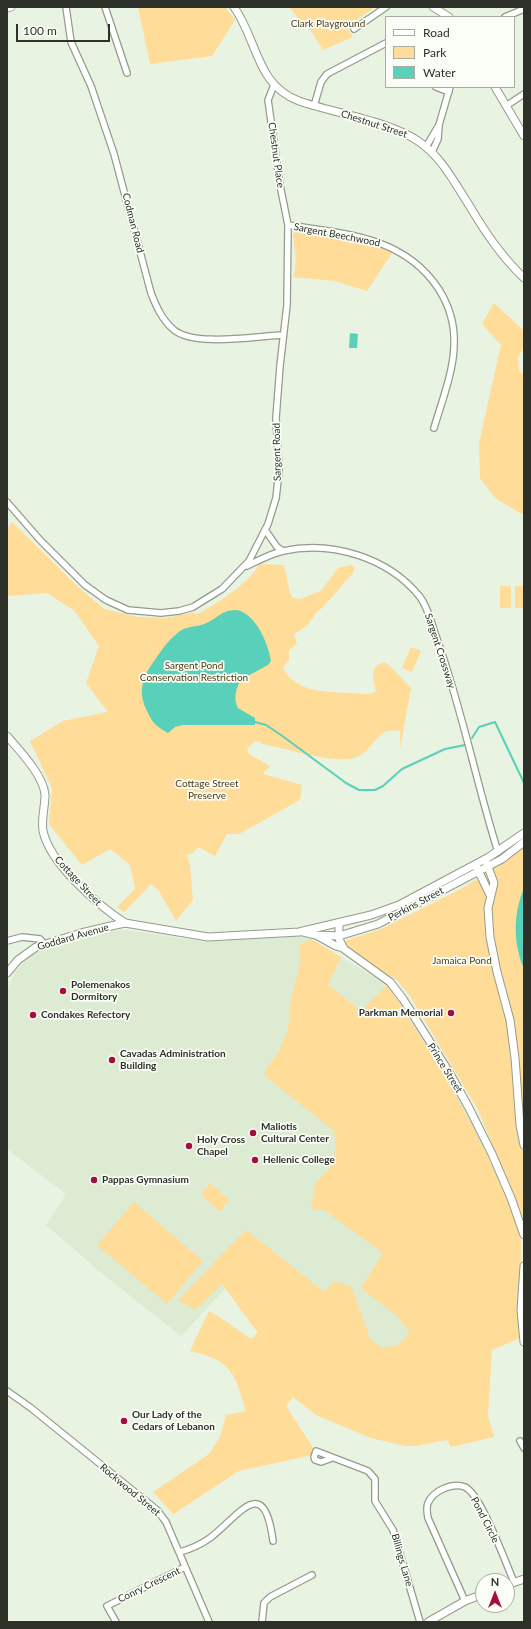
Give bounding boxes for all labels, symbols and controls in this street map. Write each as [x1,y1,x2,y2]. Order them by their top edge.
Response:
scale bar [18,16,112,42]
legend [385,16,515,88]
park label: Clark Playground [291,18,365,30]
text: 100 m [23,23,57,38]
text: Road [423,25,450,40]
text: Park [423,45,446,60]
text: Water [423,65,456,80]
street label: Chestnut Street [339,108,409,140]
street label: Chestnut Place [265,121,287,189]
street label: Codman Road [120,192,146,254]
street label: Sargent Beechwood [293,221,381,249]
street label: Sargent Road [270,423,284,481]
street label: Sargent Crossway [422,612,458,690]
park label: Sargent Pond Conservation Restriction [140,660,248,684]
park label: Cottage Street Preserve [175,778,239,802]
street label: Cottage Street [52,854,104,908]
street label: Perkins Street [386,884,446,924]
street label: Goddard Avenue [36,921,110,953]
park label: Jamaica Pond [432,955,492,967]
place label: Polemenakos Dormitory [71,979,130,1002]
marker: Polemenakos Dormitory [58,986,68,996]
place label: Parkman Memorial [359,1007,443,1019]
marker: Parkman Memorial [446,1008,456,1018]
place label: Condakes Refectory [41,1009,130,1021]
marker: Condakes Refectory [28,1010,38,1020]
street label: Prince Street [425,1041,465,1095]
place label: Cavadas Administration Building [120,1048,226,1072]
marker: Cavadas Administration Building [107,1055,117,1065]
place label: Maliotis Cultural Center [261,1121,329,1144]
marker: Maliotis Cultural Center [248,1128,258,1138]
place label: Holy Cross Chapel [197,1134,245,1158]
marker: Holy Cross Chapel [184,1141,194,1151]
place label: Hellenic College [263,1154,335,1166]
marker: Hellenic College [250,1155,260,1165]
place label: Pappas Gymnasium [102,1174,189,1186]
marker: Pappas Gymnasium [89,1175,99,1185]
place label: Our Lady of the Cedars of Lebanon [132,1409,215,1432]
marker: Our Lady of the Cedars of Lebanon [119,1416,129,1426]
street label: Rockwood Street [97,1461,163,1519]
street label: Pond Circle [468,1495,502,1545]
street label: Billings Lane [389,1532,415,1588]
street label: Conry Crescent [116,1565,182,1605]
north arrow [475,1573,515,1613]
text: N [491,1575,499,1588]

